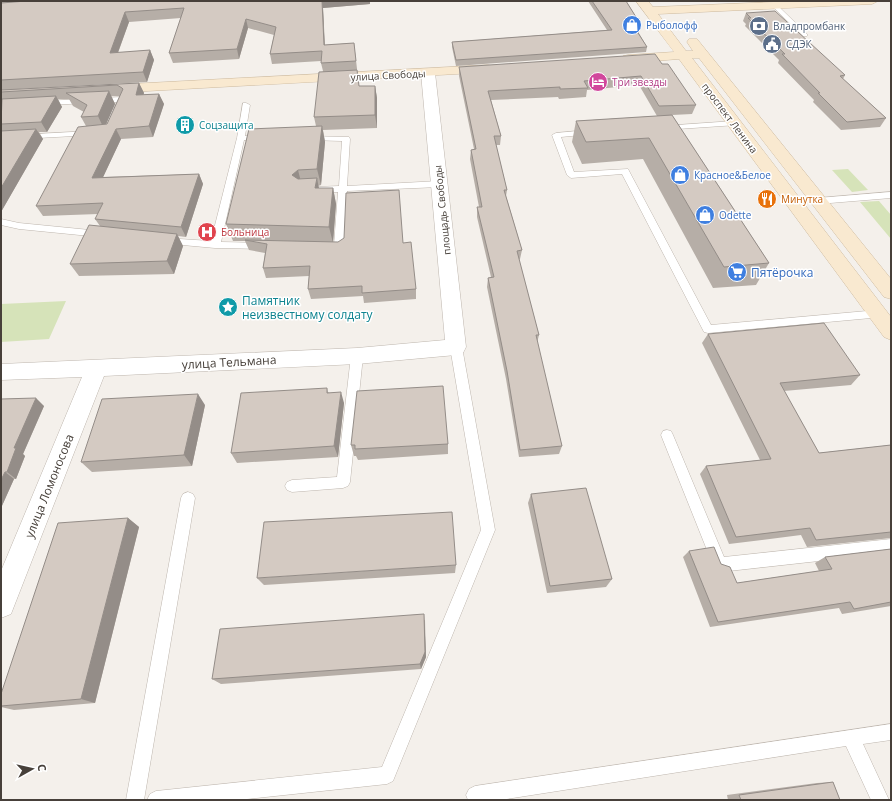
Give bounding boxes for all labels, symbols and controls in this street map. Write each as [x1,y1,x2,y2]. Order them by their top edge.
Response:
shop icon: Рыболофф [621,14,643,36]
bank icon: Владпромбанк [748,15,770,37]
place label: Рыболофф [646,18,698,32]
place label: Владпромбанк [773,19,846,33]
public building icon: СДЭК [761,33,783,55]
place label: СДЭК [786,37,812,51]
street label: улица Свободы [350,66,426,84]
hotel icon: Три звезды [587,71,609,93]
place label: Три звезды [612,75,667,89]
street label: проспект Ленина [699,80,761,156]
building icon: Соцзащита [174,114,196,136]
place label: Соцзащита [199,118,254,132]
street label: площадь Свободы [430,164,454,256]
shop icon: Красное&Белое [669,164,691,186]
place label: Красное&Белое [694,168,771,182]
restaurant icon: Минутка [756,188,778,210]
place label: Минутка [781,192,823,206]
shop icon: Odette [694,204,716,226]
place label: Odette [719,208,752,222]
hospital icon: Больница [196,221,218,243]
place label: Больница [221,225,269,239]
supermarket icon: Пятёрочка [726,261,748,283]
place label: Пятёрочка [751,264,813,281]
place label: Памятник неизвестному солдату [242,292,374,323]
place icon: Памятник неизвестному солдату [217,296,239,318]
street label: улица Тельмана [181,351,277,373]
street label: улица Ломоносова [20,431,78,541]
north arrow [12,749,52,789]
text: С [34,763,50,772]

